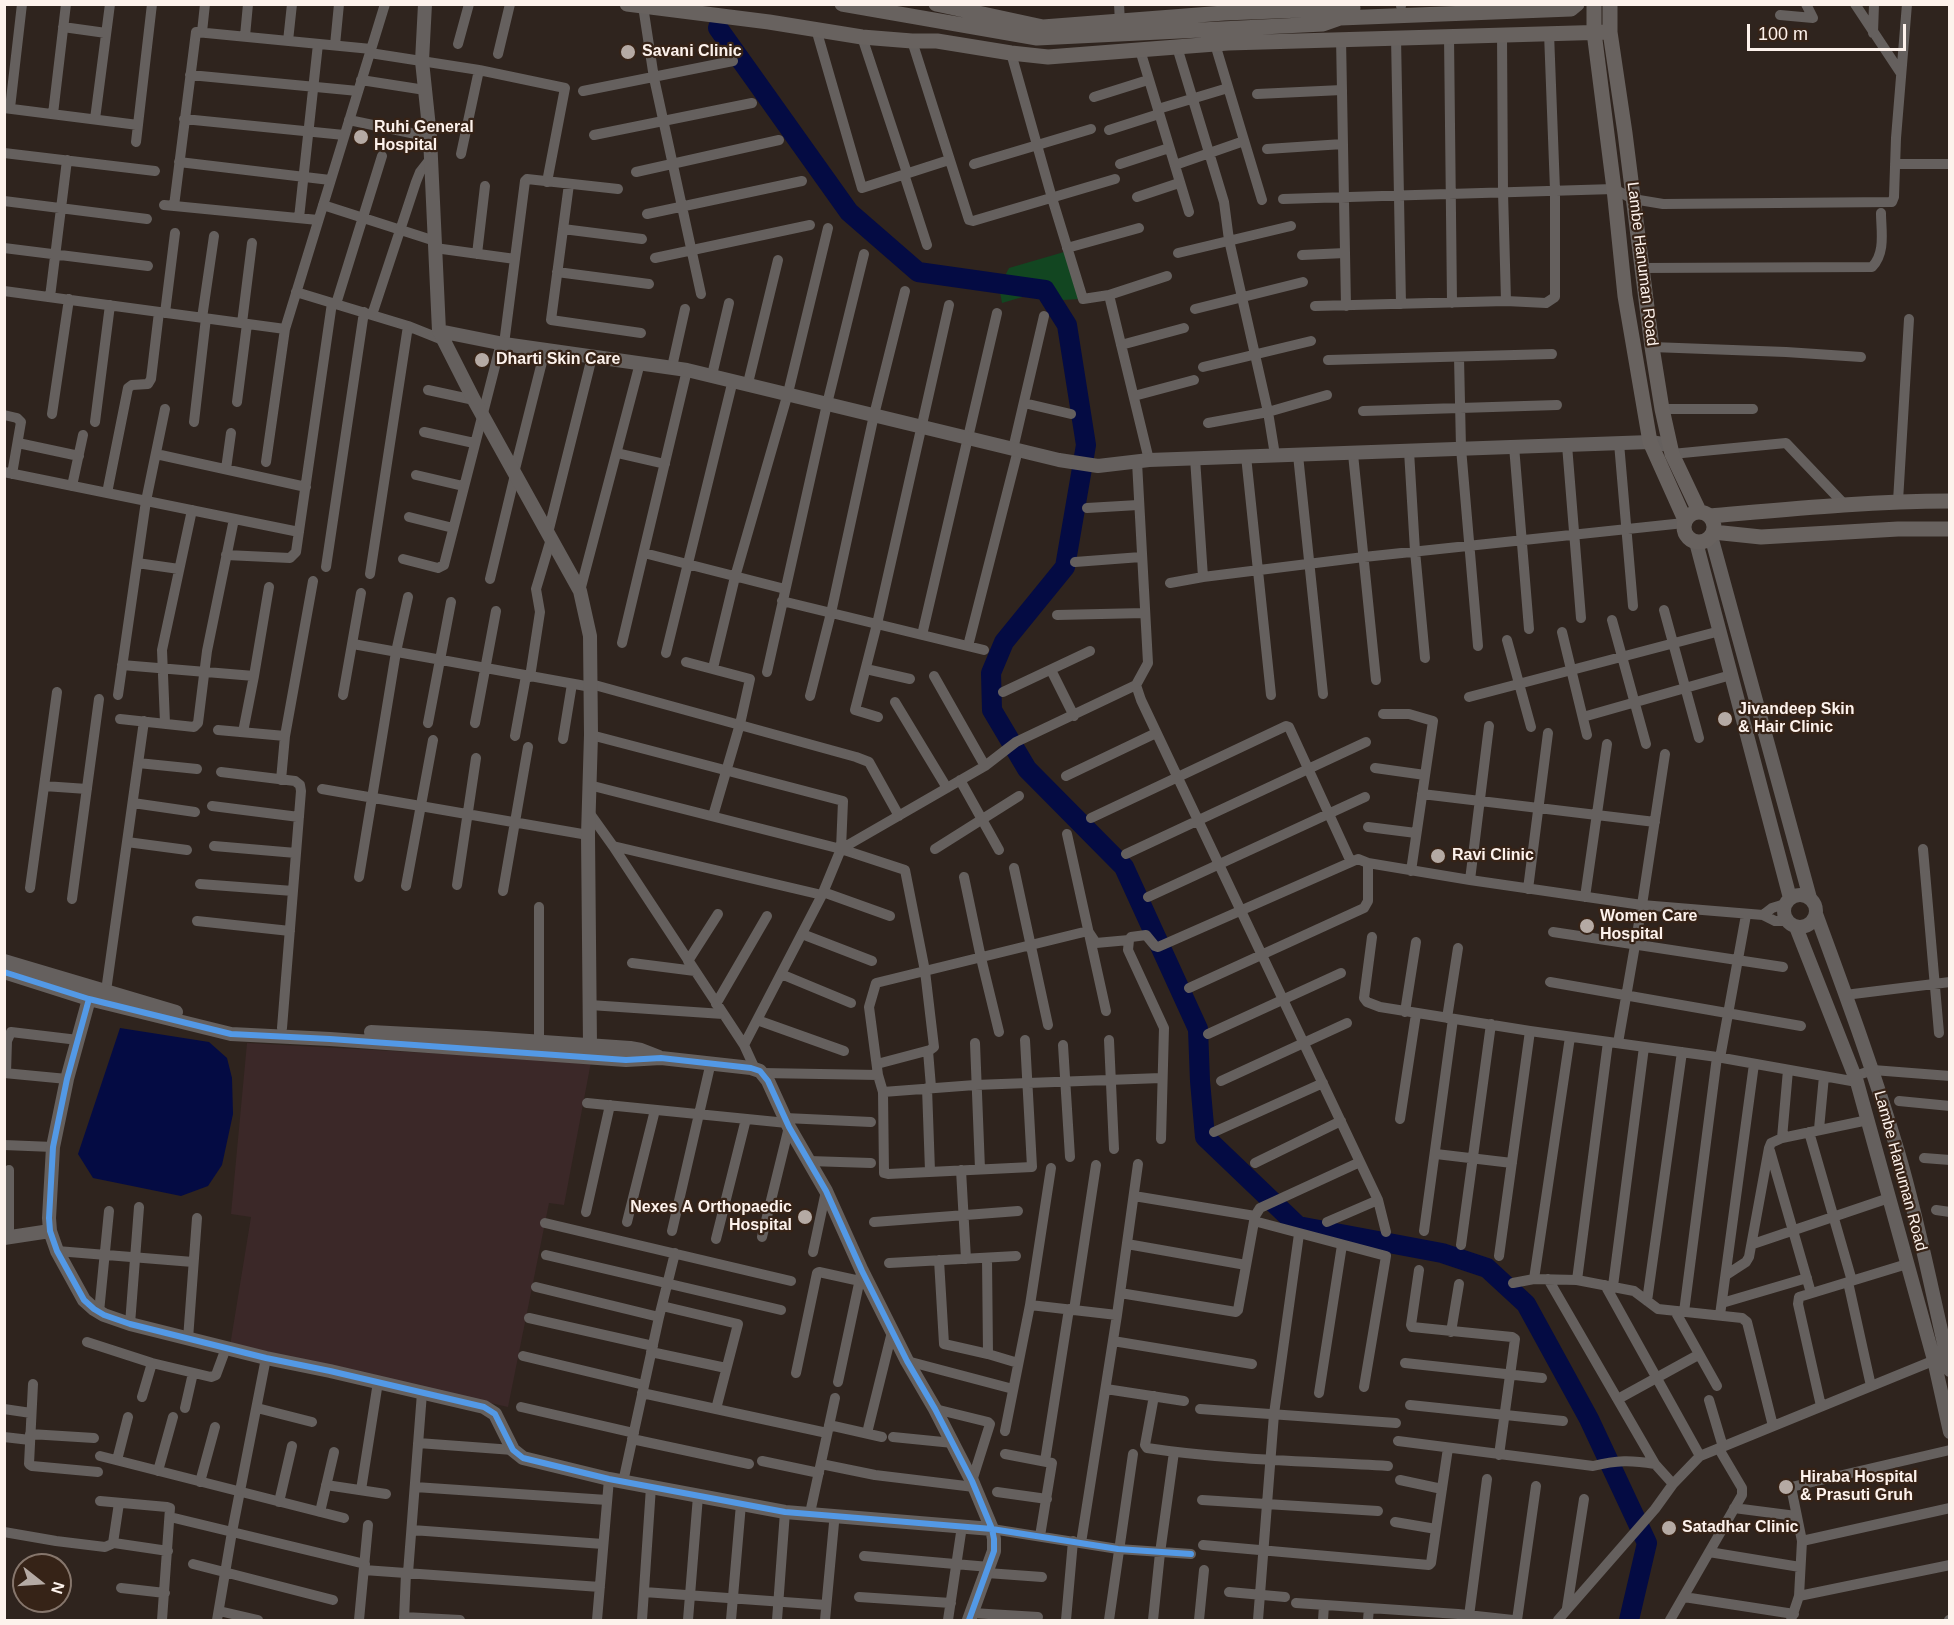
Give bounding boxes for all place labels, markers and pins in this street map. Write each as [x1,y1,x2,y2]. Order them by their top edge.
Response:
place label: Savani Clinic [642,42,742,62]
marker: Savani Clinic [619,43,637,61]
place label: Ruhi General Hospital [374,118,474,156]
marker: Ruhi General Hospital [352,128,370,146]
place label: Dharti Skin Care [496,350,620,370]
marker: Dharti Skin Care [473,351,491,369]
place label: Jivandeep Skin & Hair Clinic [1738,700,1854,738]
marker: Jivandeep Skin & Hair Clinic [1716,710,1734,728]
place label: Ravi Clinic [1452,846,1534,866]
marker: Ravi Clinic [1429,847,1447,865]
place label: Women Care Hospital [1600,907,1698,945]
marker: Women Care Hospital [1578,917,1596,935]
place label: Nexes A Orthopaedic Hospital [630,1198,792,1236]
marker: Nexes A Orthopaedic Hospital [796,1208,814,1226]
place label: Hiraba Hospital & Prasuti Gruh [1800,1468,1917,1506]
marker: Hiraba Hospital & Prasuti Gruh [1777,1478,1795,1496]
place label: Satadhar Clinic [1682,1518,1798,1538]
marker: Satadhar Clinic [1660,1519,1678,1537]

